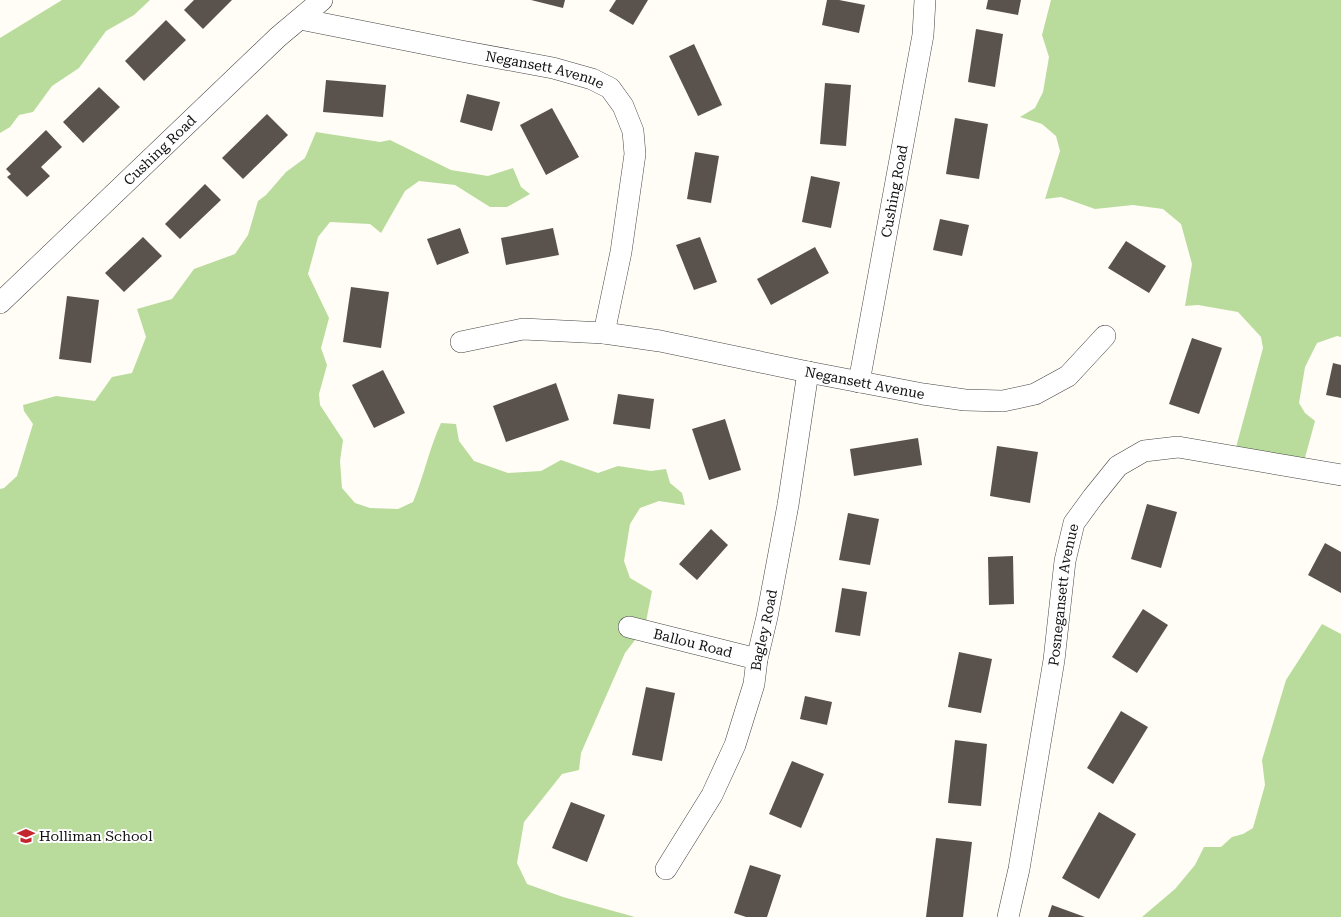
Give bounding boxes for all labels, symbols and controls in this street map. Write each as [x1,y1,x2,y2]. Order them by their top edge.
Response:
street label: Negansett Avenue [484,48,607,92]
street label: Cushing Road [120,112,199,188]
street label: Cushing Road [878,144,911,239]
street label: Negansett Avenue [803,364,926,402]
street label: Posnegansett Avenue [1045,522,1082,667]
street label: Bagley Road [748,588,780,672]
street label: Ballou Road [652,625,734,661]
school or university icon: Holliman School [16,826,36,846]
place label: Holliman School [39,828,153,844]

